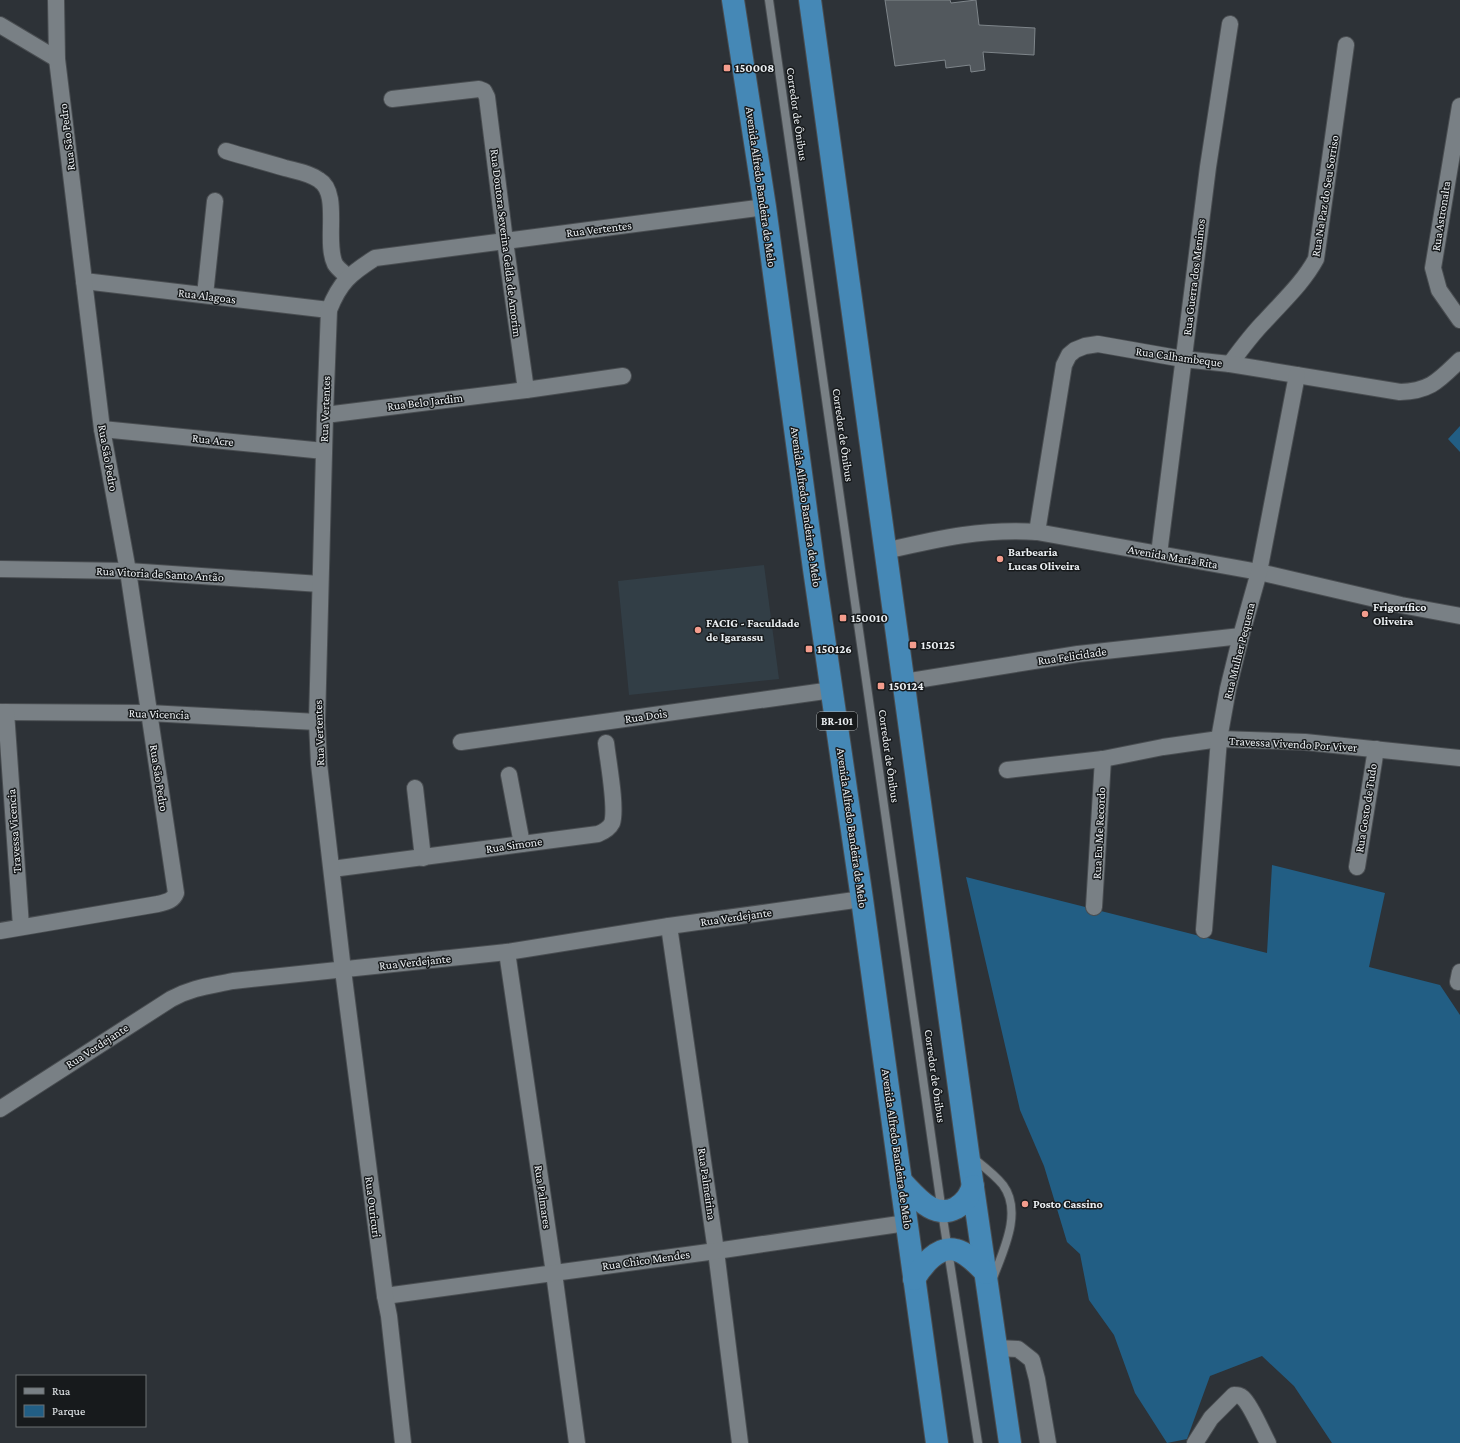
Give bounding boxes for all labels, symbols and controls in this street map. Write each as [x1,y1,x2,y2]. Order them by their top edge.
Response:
place label: 150008 [735,61,774,75]
marker: 150008 [722,63,732,73]
street label: Corredor de Ônibus [784,66,811,162]
street label: Rua São Pedro [56,103,78,171]
street label: Avenida Alfredo Bandeira de Melo [743,106,779,268]
street label: Rua Na Paz do Seu Sorriso [1308,134,1342,258]
street label: Rua Doutora Severina Gelda de Amorim [488,148,525,338]
street label: Rua Astronalta [1429,180,1454,252]
street label: Rua Vertentes [565,218,633,240]
street label: Rua Guerra dos Meninos [1180,218,1208,336]
street label: Rua Alagoas [177,286,237,307]
street label: Rua Calhambeque [1135,344,1223,370]
street label: Rua Vertentes [317,375,333,442]
street label: Corredor de Ônibus [830,387,857,483]
street label: Rua Belo Jardim [386,390,464,414]
street label: Rua São Pedro [95,424,121,492]
street label: Avenida Alfredo Bandeira de Melo [788,426,824,588]
street label: Rua Acre [191,431,235,449]
street label: Avenida Maria Rita [1127,542,1219,572]
place label: Barbearia Lucas Oliveira [1008,545,1080,573]
marker: Barbearia Lucas Oliveira [995,554,1005,564]
street label: Rua Vitoria de Santo Antão [96,564,224,584]
place label: Frigorífico Oliveira [1373,600,1427,628]
street label: Rua Mulher Pequena [1220,601,1258,701]
marker: Frigorífico Oliveira [1360,609,1370,619]
place label: 150010 [851,611,888,625]
marker: 150010 [838,613,848,623]
place label: FACIG - Faculdade de Igarassu [706,616,800,644]
marker: FACIG - Faculdade de Igarassu [693,625,703,635]
place label: 150125 [921,638,955,652]
marker: 150125 [908,640,918,650]
place label: 150126 [817,642,852,656]
marker: 150126 [804,644,814,654]
street label: Rua Felicidade [1037,644,1107,668]
place label: 150124 [889,679,924,693]
marker: 150124 [876,681,886,691]
street label: Rua Vertentes [311,699,327,766]
street label: Rua Vicencia [128,706,190,722]
street label: Rua Dois [624,706,668,726]
street label: Corredor de Ônibus [876,708,903,804]
road number: BR-101 [817,712,857,730]
street label: Travessa Vivendo Por Viver [1228,734,1358,754]
street label: Rua São Pedro [147,744,171,812]
street label: Avenida Alfredo Bandeira de Melo [834,747,870,909]
street label: Rua Gosto de Tudo [1352,762,1380,854]
street label: Rua Eu Me Recordo [1090,787,1108,879]
street label: Travessa Vicencia [4,788,24,873]
street label: Rua Simone [485,834,543,856]
street label: Rua Verdejante [699,905,773,929]
street label: Rua Verdejante [378,951,452,973]
street label: Rua Verdejante [63,1021,131,1071]
street label: Corredor de Ônibus [922,1028,949,1124]
street label: Avenida Alfredo Bandeira de Melo [879,1068,915,1230]
street label: Rua Palmeirina [695,1147,719,1221]
street label: Rua Palmares [532,1164,554,1230]
street label: Rua Ouricuri [362,1176,384,1238]
place label: Posto Cassino [1033,1197,1103,1211]
marker: Posto Cassino [1020,1199,1030,1209]
street label: Rua Chico Mendes [601,1247,691,1273]
legend [16,1375,146,1427]
text: Rua [52,1384,71,1398]
text: Parque [52,1404,85,1418]

